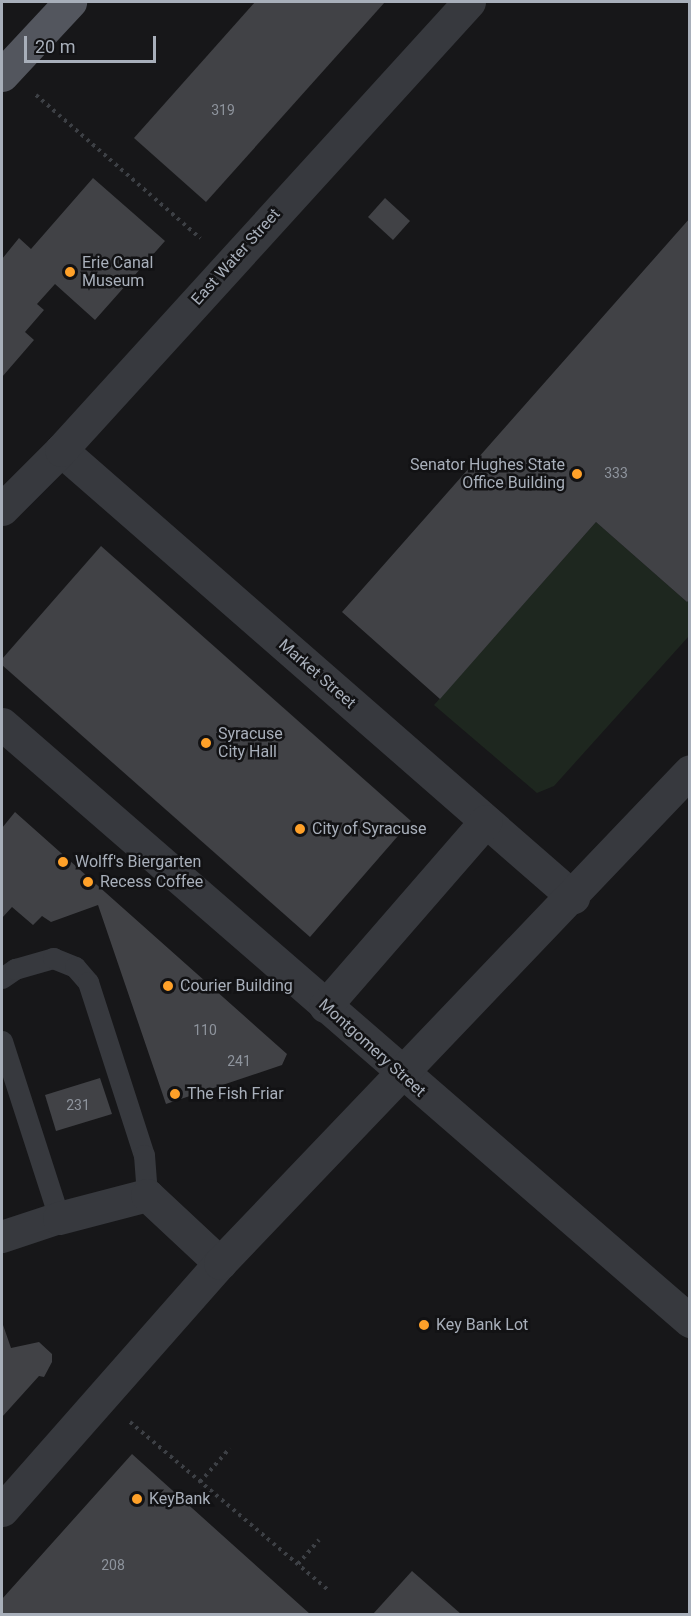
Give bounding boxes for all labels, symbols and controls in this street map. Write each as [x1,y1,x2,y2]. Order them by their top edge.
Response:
scale bar [27,24,159,62]
text: 20 m [35,36,75,57]
house number: 319 [211,102,235,118]
street label: East Water Street [188,205,284,309]
place label: Erie Canal Museum [82,253,153,291]
marker: Erie Canal Museum [63,265,77,279]
place label: Senator Hughes State Office Building [410,455,565,493]
house number: 333 [604,465,628,481]
marker: Senator Hughes State Office Building [570,467,584,481]
street label: Market Street [274,635,360,713]
place label: Syracuse City Hall [218,724,283,762]
marker: Syracuse City Hall [199,736,213,750]
place label: City of Syracuse [312,819,427,839]
marker: City of Syracuse [293,822,307,836]
place label: Wolff's Biergarten [75,852,201,872]
marker: Wolff's Biergarten [56,855,70,869]
place label: Recess Coffee [100,872,203,892]
marker: Recess Coffee [81,875,95,889]
place label: Courier Building [180,976,293,996]
marker: Courier Building [161,979,175,993]
street label: Montgomery Street [315,995,429,1101]
house number: 110 [193,1022,217,1038]
house number: 241 [227,1053,251,1069]
place label: The Fish Friar [187,1084,284,1104]
marker: The Fish Friar [168,1087,182,1101]
house number: 231 [66,1097,90,1113]
place label: Key Bank Lot [436,1315,528,1335]
marker: Key Bank Lot [417,1318,431,1332]
place label: KeyBank [149,1489,210,1509]
marker: KeyBank [130,1492,144,1506]
house number: 208 [101,1557,125,1573]

